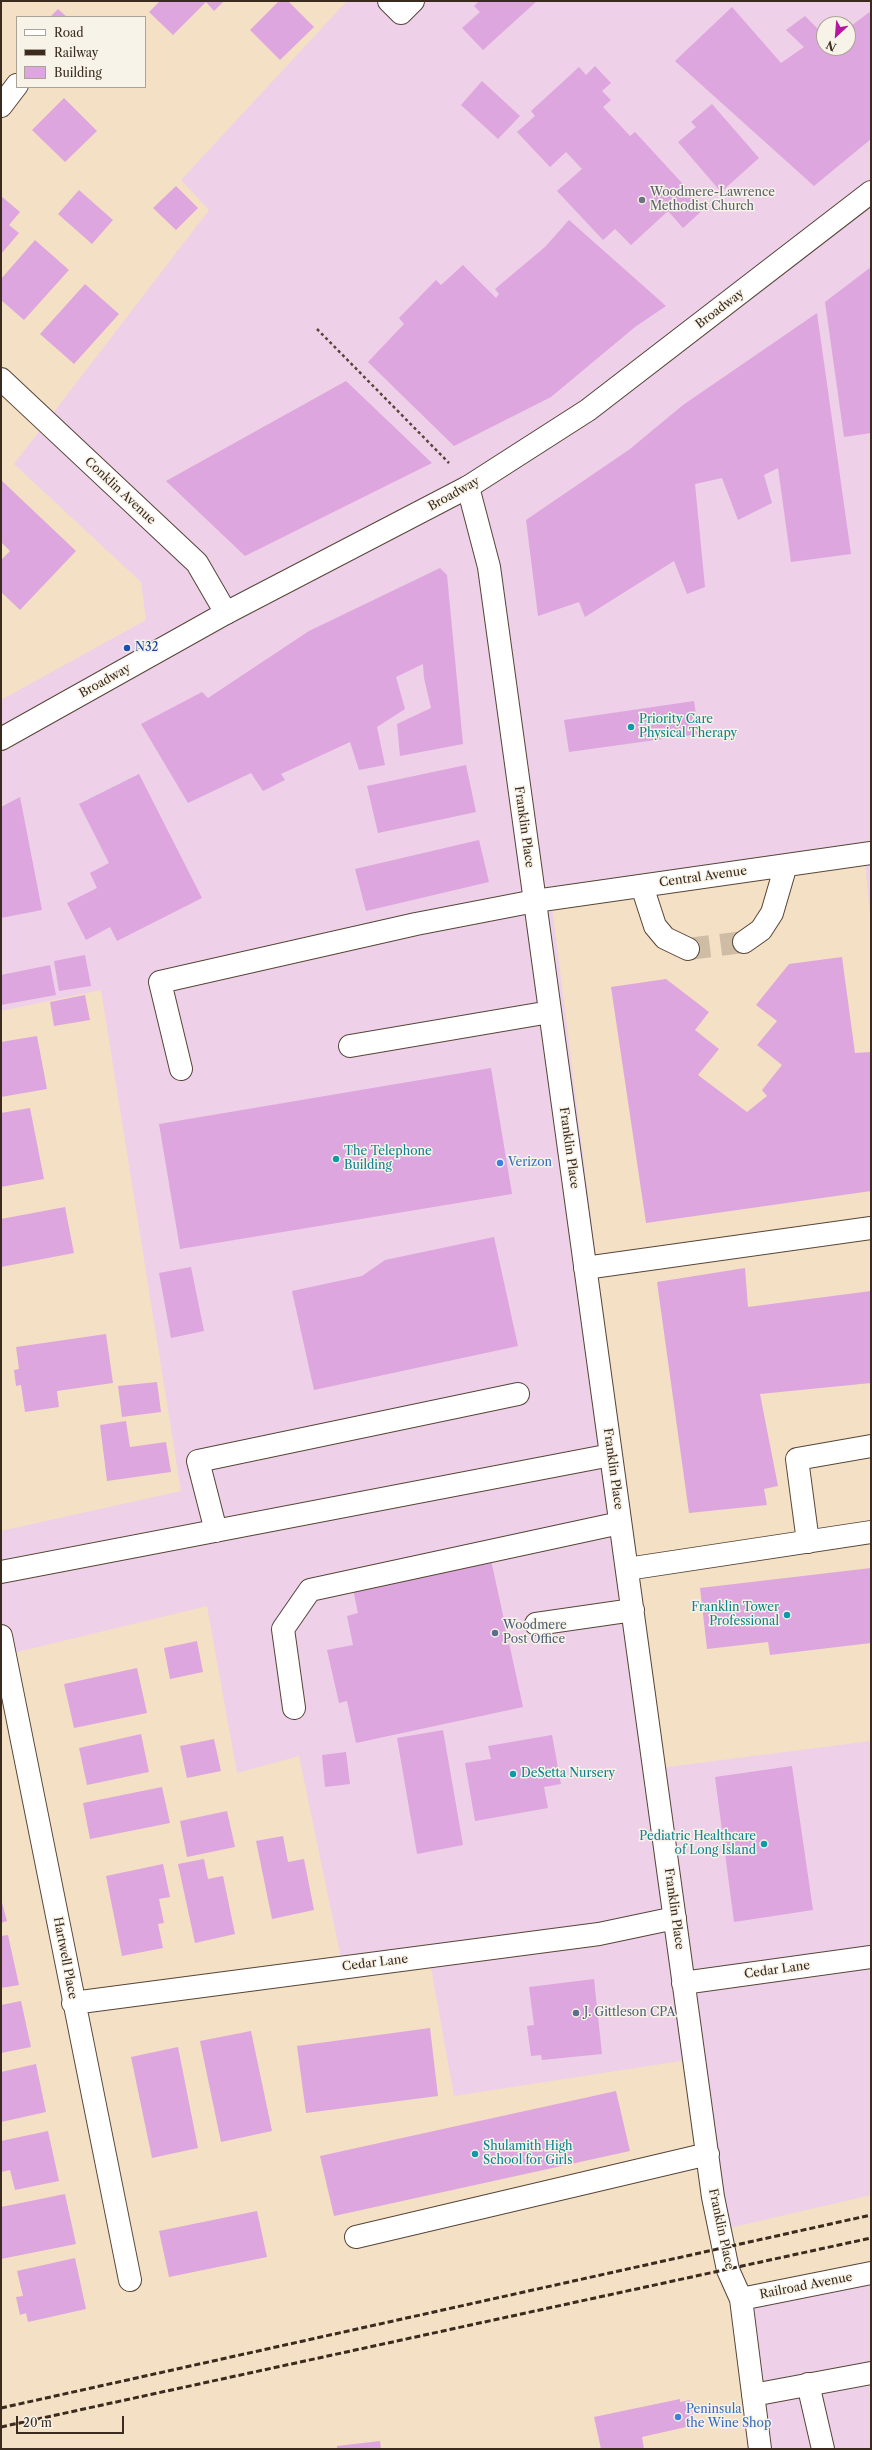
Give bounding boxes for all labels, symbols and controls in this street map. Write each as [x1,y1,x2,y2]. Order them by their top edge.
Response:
legend [16,16,146,88]
north arrow [816,16,856,56]
text: Road [54,25,84,40]
text: N [824,37,839,54]
text: Railway [54,45,99,60]
text: Building [54,65,102,80]
place label: Woodmere-Lawrence Methodist Church [650,186,775,214]
marker: Woodmere-Lawrence Methodist Church [637,195,647,205]
street label: Broadway [693,286,747,332]
street label: Conklin Avenue [82,454,158,528]
street label: Broadway [426,474,482,514]
place label: N32 [135,641,158,655]
marker: N32 [122,643,132,653]
street label: Broadway [77,661,133,701]
place label: Priority Care Physical Therapy [639,713,737,741]
marker: Priority Care Physical Therapy [626,722,636,732]
street label: Franklin Place [511,785,537,869]
street label: Central Avenue [658,864,748,890]
street label: Franklin Place [556,1106,582,1190]
place label: The Telephone Building [344,1145,432,1173]
marker: The Telephone Building [331,1154,341,1164]
place label: Verizon [508,1156,552,1170]
marker: Verizon [495,1158,505,1168]
street label: Franklin Place [600,1427,626,1511]
place label: Franklin Tower Professional [691,1601,779,1629]
marker: Franklin Tower Professional [782,1610,792,1620]
place label: Woodmere Post Office [503,1619,567,1647]
marker: Woodmere Post Office [490,1628,500,1638]
place label: DeSetta Nursery [521,1767,615,1781]
marker: DeSetta Nursery [508,1769,518,1779]
place label: Pediatric Healthcare of Long Island [639,1830,756,1858]
marker: Pediatric Healthcare of Long Island [759,1839,769,1849]
street label: Franklin Place [661,1867,687,1951]
street label: Hartwell Place [50,1916,80,2000]
street label: Cedar Lane [341,1952,409,1974]
street label: Cedar Lane [743,1958,811,1982]
place label: J. Gittleson CPA [584,2006,675,2020]
marker: J. Gittleson CPA [571,2008,581,2018]
place label: Shulamith High School for Girls [483,2140,573,2168]
marker: Shulamith High School for Girls [470,2149,480,2159]
street label: Franklin Place [705,2187,737,2271]
street label: Railroad Avenue [758,2270,854,2302]
place label: Peninsula the Wine Shop [686,2403,771,2431]
scale bar [18,2408,126,2434]
marker: Peninsula the Wine Shop [673,2412,683,2422]
text: 20 m [23,2415,52,2430]

